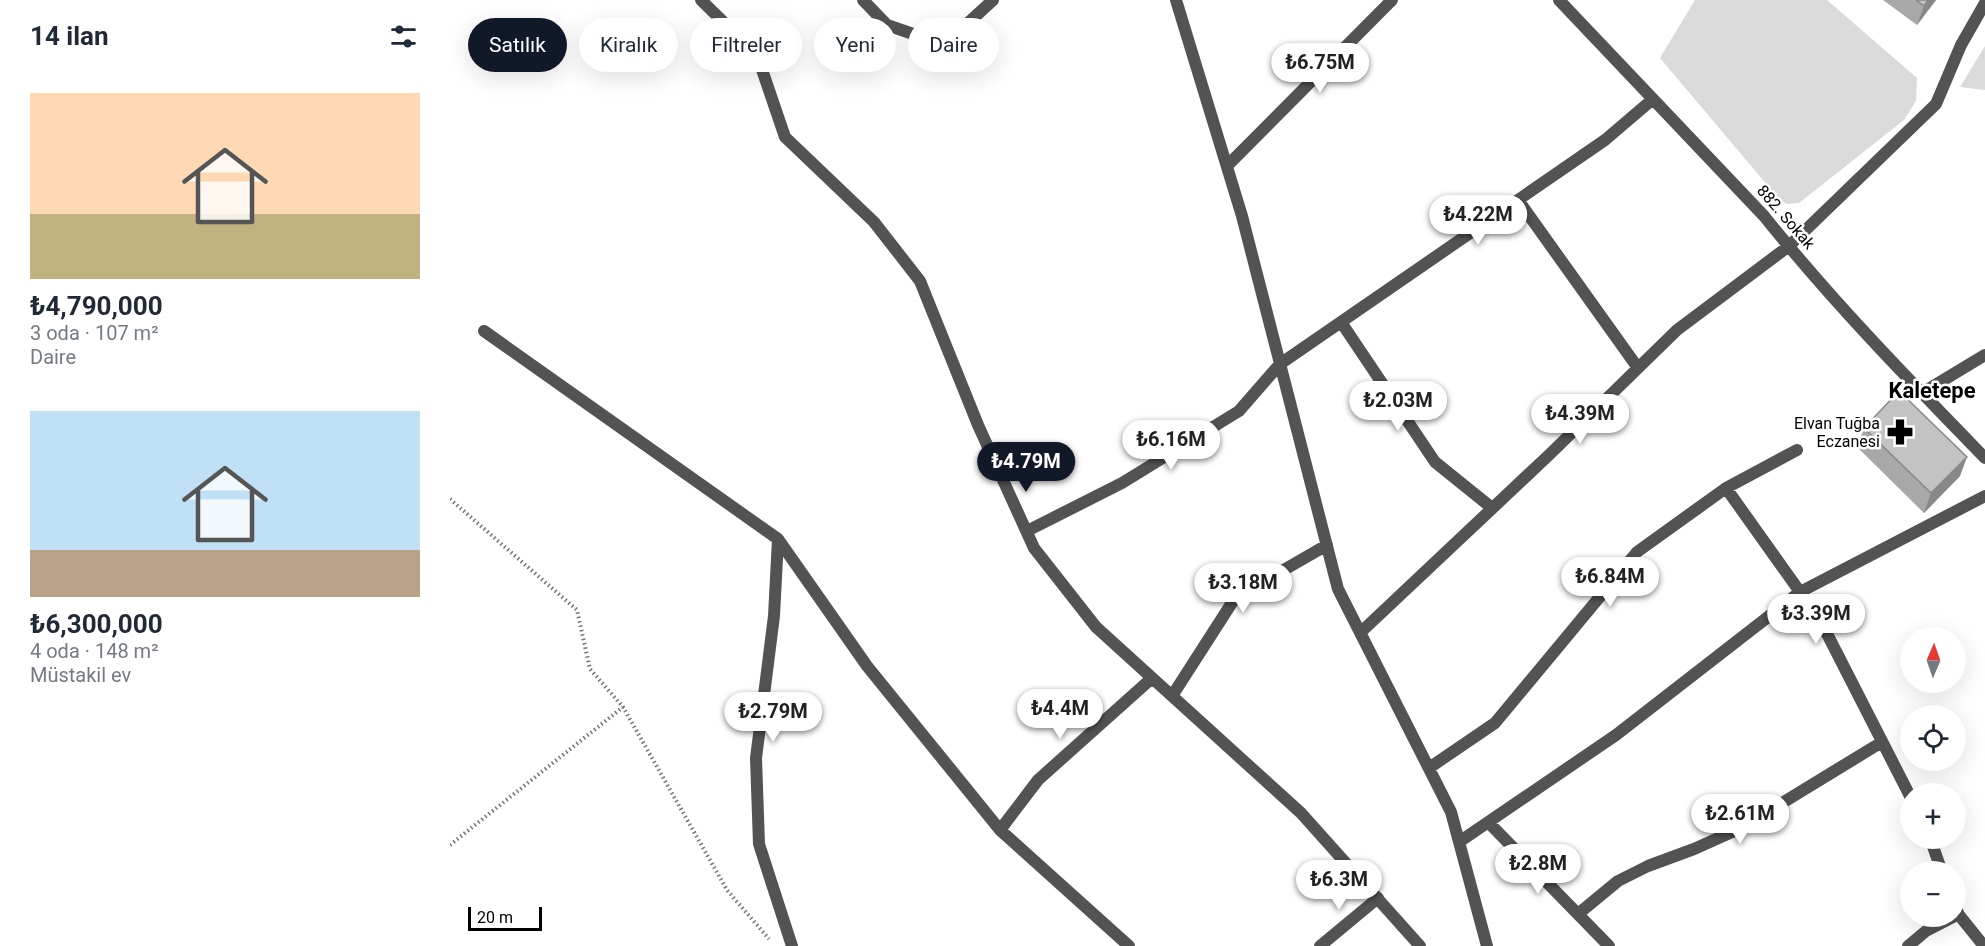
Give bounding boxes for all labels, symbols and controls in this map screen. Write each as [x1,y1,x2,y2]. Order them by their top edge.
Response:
chip: Satılık [468,18,567,72]
chip: Kiralık [579,18,678,72]
chip: Filtreler [690,18,802,72]
chip: Yeni [814,18,896,72]
chip: Daire [908,18,999,72]
icon: filters [387,20,420,53]
text: 14 ilan [30,21,109,51]
pin: ₺6.75M [1271,43,1369,94]
text: ₺6.75M [1285,50,1355,74]
icon: home [171,132,279,240]
street label: 882. Sokak [1753,181,1820,254]
pin: ₺4.22M [1429,195,1527,246]
text: ₺4.22M [1443,202,1513,226]
text: ₺4,790,000 [30,291,163,321]
text: 3 oda · 107 m² [30,321,158,345]
text: Daire [30,345,76,369]
district label: Kaletepe [1888,378,1976,403]
pin: ₺2.03M [1349,381,1447,432]
text: ₺2.03M [1363,388,1433,412]
pin: ₺4.39M [1531,394,1629,445]
text: ₺4.39M [1545,401,1615,425]
place label: Elvan Tuğba Eczanesi [1794,414,1880,451]
pharmacy icon: Elvan Tuğba Eczanesi [1885,417,1915,447]
pin: ₺6.16M [1122,420,1220,471]
text: ₺6.16M [1136,427,1206,451]
pin: ₺4.79M [977,442,1075,493]
text: ₺4.79M [991,449,1061,473]
icon: home [171,450,279,558]
pin: ₺6.84M [1561,557,1659,608]
pin: ₺3.18M [1194,563,1292,614]
text: ₺6.84M [1575,564,1645,588]
text: ₺3.18M [1208,570,1278,594]
pin: ₺3.39M [1767,594,1865,645]
text: ₺3.39M [1781,601,1851,625]
text: ₺6,300,000 [30,609,163,639]
north arrow [1900,627,1966,693]
map controls [1900,627,1966,927]
text: 4 oda · 148 m² [30,639,158,663]
text: Müstakil ev [30,663,131,687]
pin: ₺4.4M [1018,689,1102,740]
pin: ₺2.79M [724,692,822,743]
text: ₺4.4M [1031,696,1089,720]
text: ₺2.79M [738,699,808,723]
button: locate [1900,705,1966,771]
button: + [1900,783,1966,849]
pin: ₺2.61M [1691,794,1789,845]
text: ₺2.61M [1705,801,1775,825]
pin: ₺2.8M [1496,844,1580,895]
text: ₺2.8M [1509,851,1567,875]
pin: ₺6.3M [1297,860,1381,911]
button: − [1900,861,1966,927]
text: ₺6.3M [1310,867,1368,891]
scale bar [468,904,542,932]
text: 20 m [477,908,513,927]

